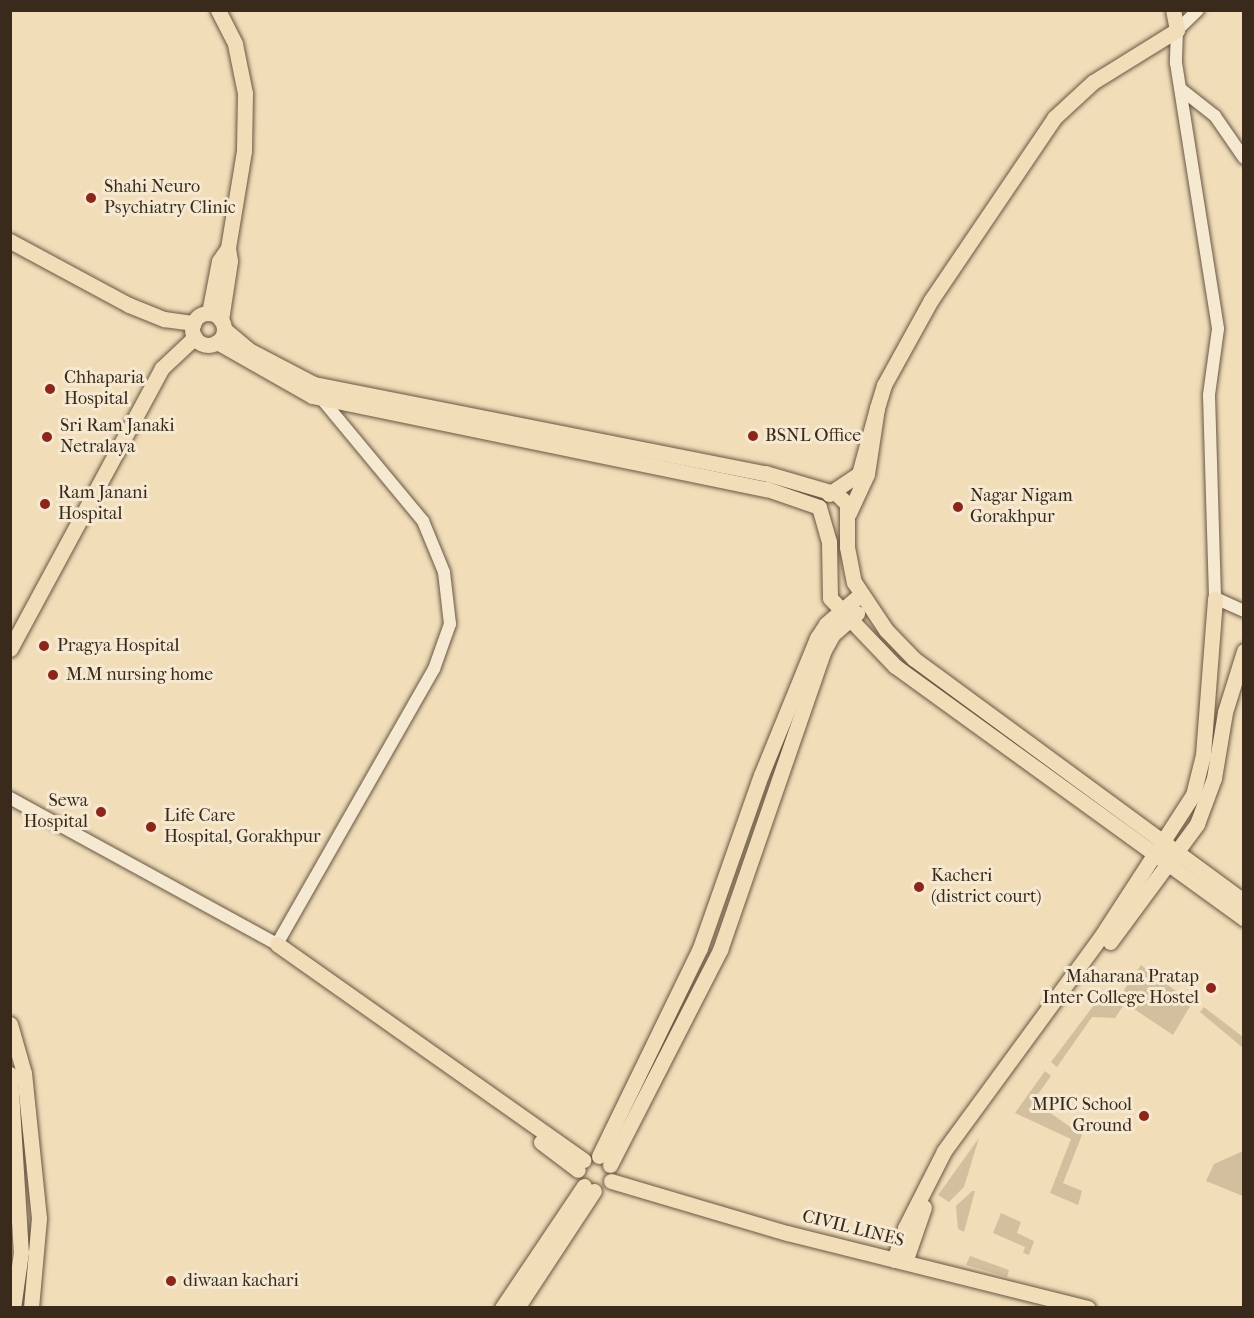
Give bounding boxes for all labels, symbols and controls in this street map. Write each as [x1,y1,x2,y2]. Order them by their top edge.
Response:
place label: Shahi Neuro Psychiatry Clinic [104,177,236,219]
marker: Shahi Neuro Psychiatry Clinic [82,189,100,207]
place label: Chhaparia Hospital [64,368,144,410]
marker: Chhaparia Hospital [41,380,59,398]
place label: Sri Ram Janaki Netralaya [60,416,175,458]
place label: BSNL Office [765,425,861,447]
marker: Sri Ram Janaki Netralaya [38,428,56,446]
marker: BSNL Office [746,429,760,443]
place label: Ram Janani Hospital [58,483,148,526]
place label: Nagar Nigam Gorakhpur [970,486,1073,528]
marker: Ram Janani Hospital [36,495,54,513]
marker: Nagar Nigam Gorakhpur [951,500,965,514]
place label: Pragya Hospital [57,635,179,657]
marker: Pragya Hospital [35,637,53,655]
place label: M.M nursing home [66,664,213,686]
marker: M.M nursing home [44,666,62,684]
place label: Sewa Hospital [24,791,88,834]
marker: Sewa Hospital [92,803,110,821]
place label: Life Care Hospital, Gorakhpur [164,806,321,848]
marker: Life Care Hospital, Gorakhpur [142,818,160,836]
place label: Kacheri (district court) [931,866,1042,908]
marker: Kacheri (district court) [912,880,926,894]
place label: Maharana Pratap Inter College Hostel [1043,967,1199,1010]
marker: Maharana Pratap Inter College Hostel [1204,981,1218,995]
place label: MPIC School Ground [1032,1095,1132,1138]
marker: MPIC School Ground [1137,1109,1151,1123]
street label: CIVIL LINES [800,1206,906,1252]
place label: diwaan kachari [183,1270,299,1292]
marker: diwaan kachari [164,1274,178,1288]

